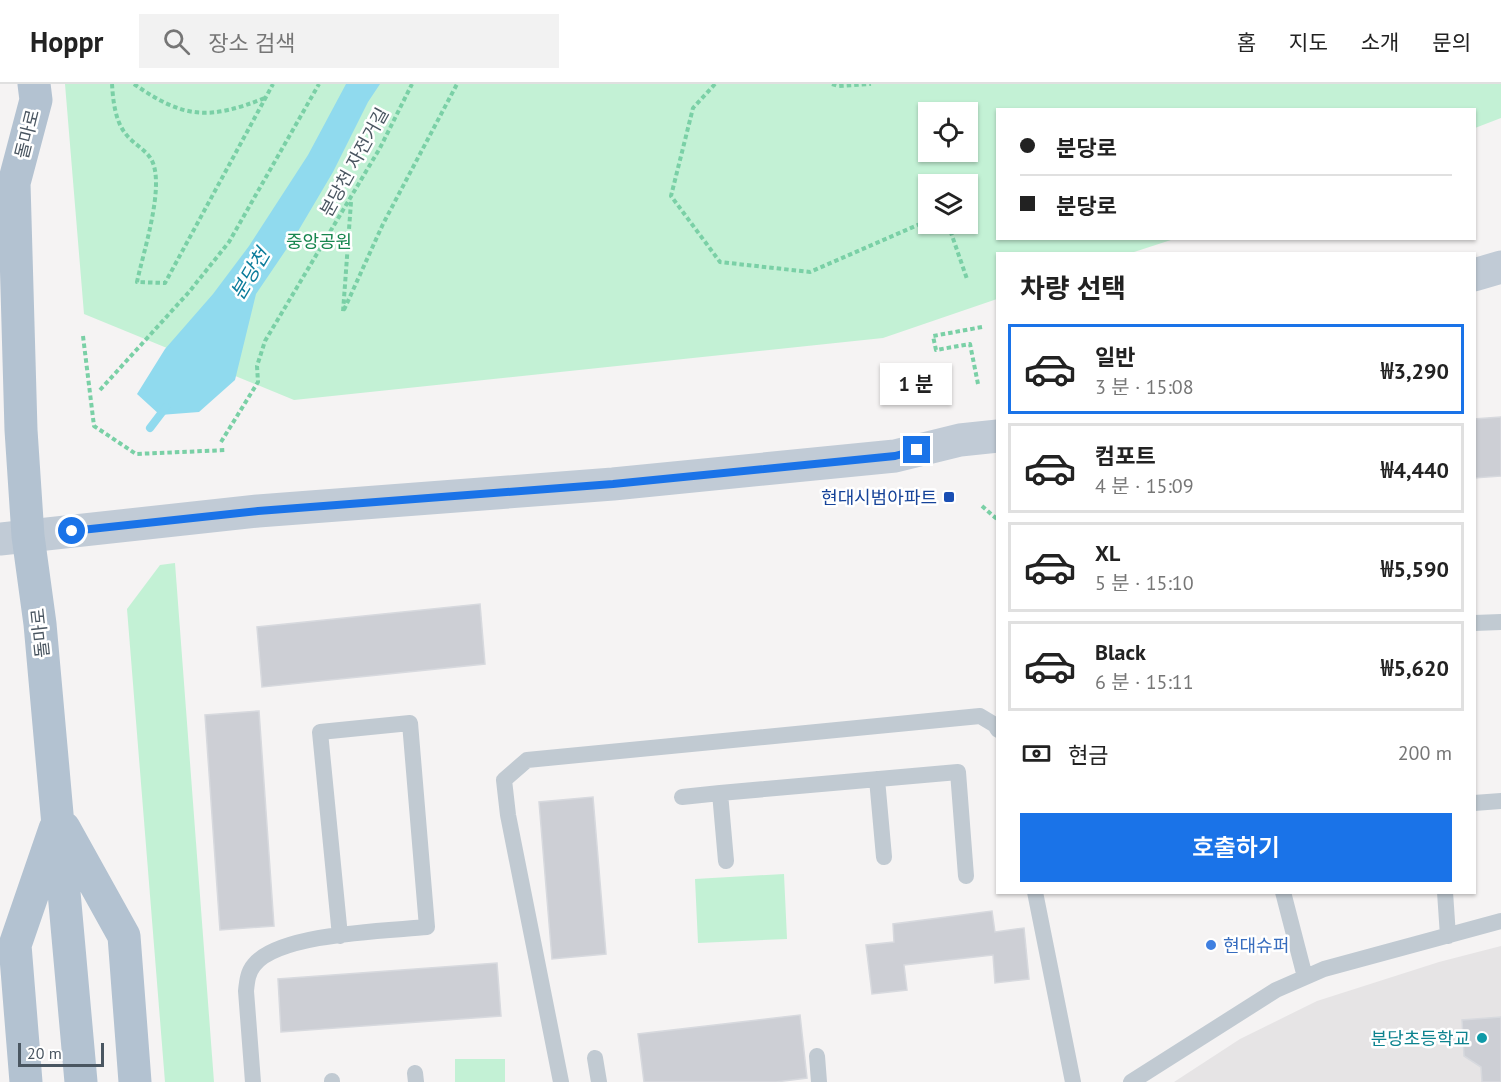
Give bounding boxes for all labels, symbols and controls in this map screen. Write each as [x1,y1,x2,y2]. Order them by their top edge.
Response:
search box [139,14,559,68]
text: Hoppr [30,23,103,60]
icon: search [160,25,193,58]
text: 장소 검색 [208,29,295,57]
text: 홈 [1237,29,1256,56]
text: 지도 [1289,29,1328,56]
text: 소개 [1361,29,1399,56]
text: 문의 [1432,29,1471,56]
map controls [918,102,978,234]
button: locate [918,102,978,162]
street label: 분당천 자전거길 [315,104,393,220]
street label: 돌마로 [10,107,44,161]
text: 분당로 [1056,134,1117,162]
button: layers [918,174,978,234]
text: 분당로 [1056,192,1117,220]
park label: 중앙공원 [286,230,352,253]
water label: 분당천 [225,241,277,304]
text: 차량 선택 [1020,271,1126,305]
icon: car [1023,342,1077,396]
text: 일반 [1095,343,1135,371]
text: ₩3,290 [1381,357,1449,385]
callout: 1 분 [881,363,953,405]
text: 1 분 [899,371,933,397]
text: 3 분 · 15:08 [1095,374,1194,400]
route end [903,436,930,463]
icon: car [1023,441,1077,495]
text: 컴포트 [1095,442,1156,470]
text: ₩4,440 [1381,456,1449,484]
text: 4 분 · 15:09 [1095,473,1194,499]
place label: 현대시범아파트 [821,486,937,509]
marker: 현대시범아파트 [942,490,956,504]
route start [58,517,85,544]
text: XL [1095,539,1120,567]
icon: car [1023,540,1077,594]
text: ₩5,590 [1381,555,1449,583]
text: 5 분 · 15:10 [1095,570,1194,596]
street label: 돌마로 [26,607,54,659]
text: Black [1095,638,1146,666]
icon: car [1023,639,1077,693]
text: ₩5,620 [1381,654,1449,682]
text: 6 분 · 15:11 [1095,669,1194,695]
icon: cash [1020,737,1053,770]
text: 200 m [1398,740,1452,766]
text: 현금 [1068,741,1108,769]
button: 호출하기 [1020,813,1452,882]
place label: 현대슈퍼 [1223,934,1289,957]
marker: 현대슈퍼 [1204,938,1218,952]
place label: 분당초등학교 [1371,1027,1470,1050]
marker: 분당초등학교 [1475,1031,1489,1045]
scale bar [18,1040,104,1068]
text: 20 m [27,1043,62,1063]

